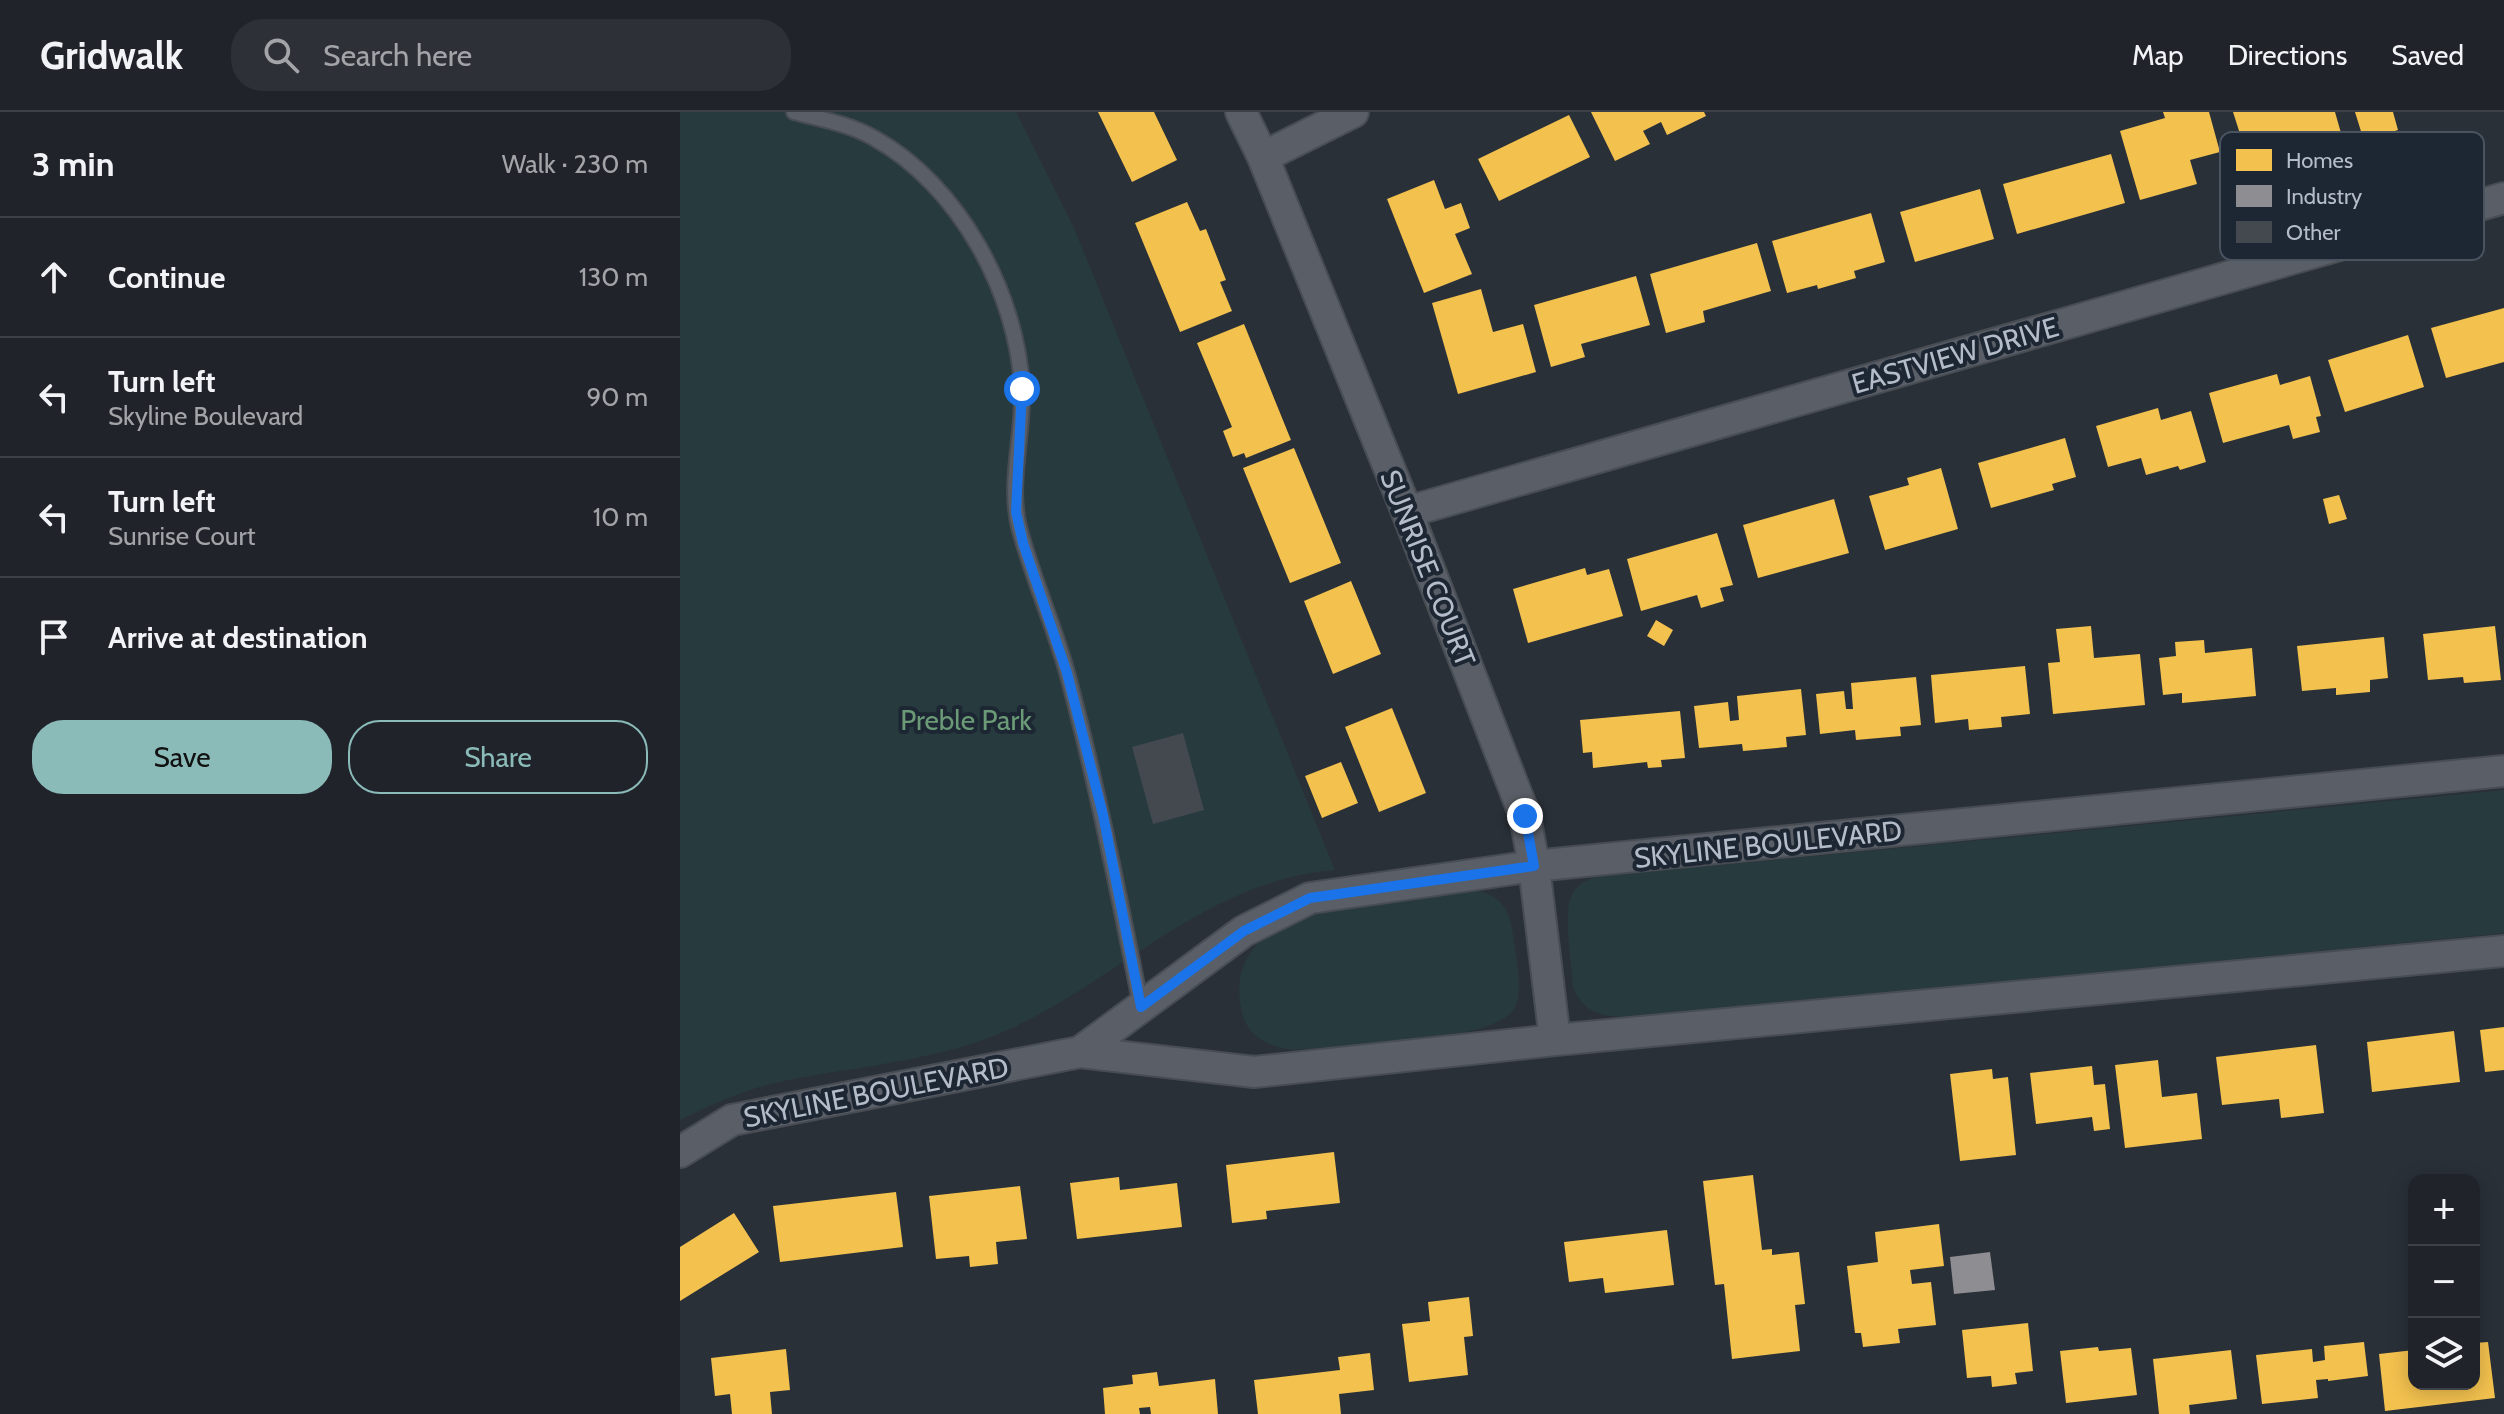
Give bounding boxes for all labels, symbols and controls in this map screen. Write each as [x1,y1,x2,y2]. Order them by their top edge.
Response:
search box [231,19,791,91]
text: Gridwalk [40,32,183,79]
icon: search [259,33,303,77]
text: Search here [323,37,472,74]
text: Map [2132,38,2184,72]
text: Directions [2228,38,2347,72]
text: Saved [2391,38,2464,72]
legend [2220,132,2484,260]
text: 3 min [32,143,114,185]
text: Homes [2286,147,2353,174]
text: Walk · 230 m [502,148,648,180]
text: Industry [2286,183,2362,210]
text: Other [2286,219,2341,246]
icon: ahead [32,255,76,299]
text: Continue [108,259,225,296]
text: 130 m [579,261,648,293]
street label: EASTVIEW DRIVE [1848,309,2062,401]
text: Turn left [108,363,216,400]
route start [1004,371,1040,407]
icon: left [32,375,76,419]
text: 90 m [586,381,648,413]
text: Skyline Boulevard [108,400,303,432]
street label: SUNRISE COURT [1373,465,1483,671]
text: Turn left [108,483,216,520]
icon: left [32,495,76,539]
text: 10 m [593,501,648,533]
text: Sunrise Court [108,520,255,552]
icon: arrive [32,615,76,659]
text: Arrive at destination [108,619,368,656]
park label: Preble Park [900,703,1032,737]
button: Save [32,720,332,794]
button: Share [348,720,648,794]
route end [1507,798,1543,834]
street label: SKYLINE BOULEVARD [1632,813,1904,875]
street label: SKYLINE BOULEVARD [741,1050,1011,1134]
map controls [2408,1174,2480,1390]
button: + [2408,1174,2480,1246]
button: − [2408,1246,2480,1318]
button: layers [2408,1318,2480,1390]

